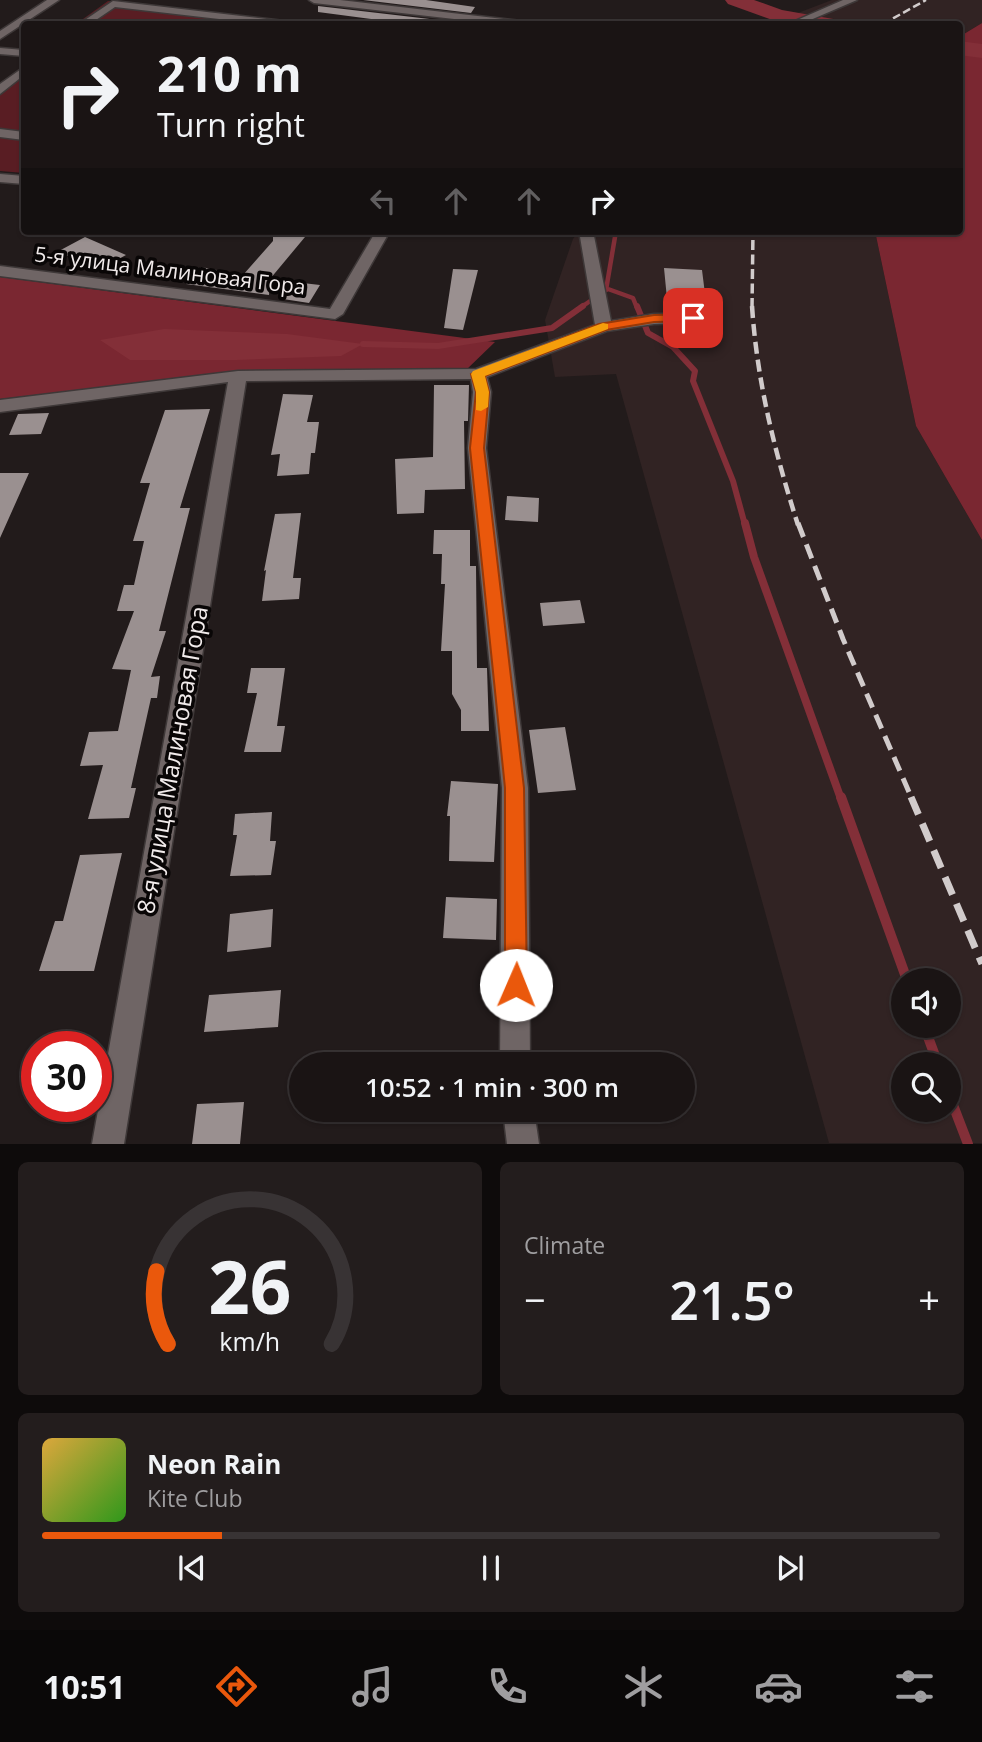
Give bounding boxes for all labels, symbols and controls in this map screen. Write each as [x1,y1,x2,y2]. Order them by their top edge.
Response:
text: 210 m [157,40,302,106]
icon: right [42,49,133,140]
text: Turn right [157,103,305,146]
icon: left [364,182,402,220]
icon: ahead [437,182,475,220]
icon: ahead [510,182,548,220]
icon: right [583,182,621,220]
street label: 5-я улица Малиновая Гора [33,239,307,301]
pin [663,288,723,348]
icon: arrive [674,299,712,337]
street label: 8-я улица Малиновая Гора [128,603,215,916]
position arrow [479,948,553,1022]
map controls [891,968,961,1122]
button: sound [891,968,961,1038]
speed limit sign: 30 [21,1031,112,1122]
button: search [891,1052,961,1122]
text: 10:52 · 1 min · 300 m [365,1069,619,1105]
text: Climate [524,1229,605,1261]
text: 26 [208,1237,292,1336]
text: 21.5° [669,1264,795,1335]
text: − [524,1273,546,1325]
text: + [918,1273,940,1325]
text: km/h [220,1324,280,1358]
text: Neon Rain [147,1446,281,1482]
text: Kite Club [147,1482,242,1514]
icon: previous [173,1549,211,1587]
icon: pause [472,1549,510,1587]
icon: next [771,1549,809,1587]
icon: directions [212,1662,261,1711]
icon: music [348,1662,397,1711]
icon: phone [483,1662,532,1711]
icon: climate [619,1662,668,1711]
icon: car [754,1662,803,1711]
icon: filters [890,1662,939,1711]
text: 10:51 [43,1665,126,1708]

